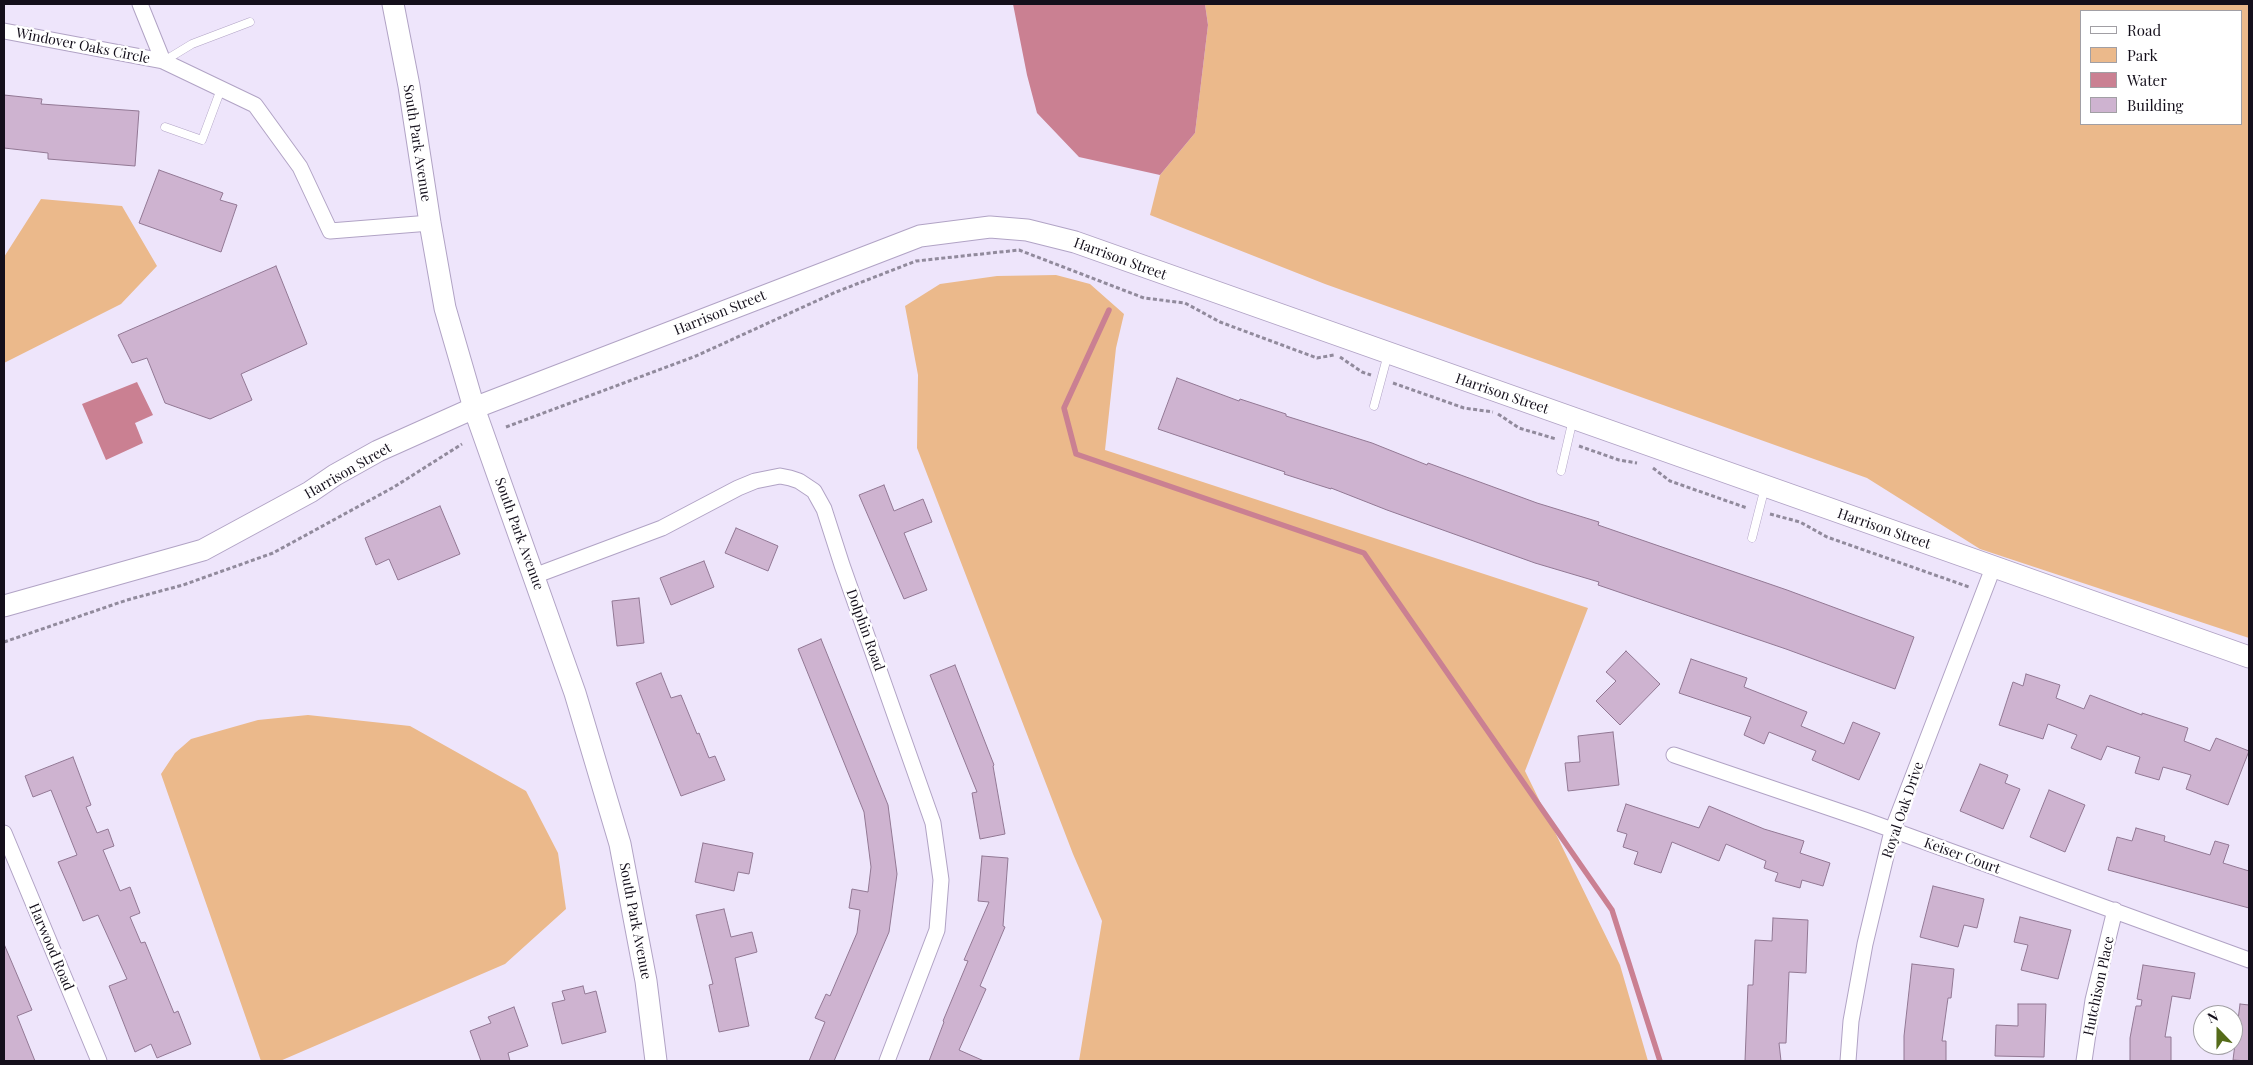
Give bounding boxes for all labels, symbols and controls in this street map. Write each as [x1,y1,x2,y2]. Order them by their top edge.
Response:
legend [2080,10,2243,125]
text: Road [2127,20,2161,40]
street label: Windover Oaks Circle [15,25,151,67]
text: Park [2127,45,2158,65]
text: Water [2127,70,2167,90]
street label: South Park Avenue [399,83,435,203]
text: Building [2127,95,2183,115]
street label: Harrison Street [1071,234,1169,284]
street label: Harrison Street [672,287,768,339]
street label: Harrison Street [1453,370,1551,418]
street label: Harrison Street [302,439,394,503]
street label: South Park Avenue [491,475,547,593]
street label: Harrison Street [1835,505,1933,553]
street label: Dolphin Road [842,587,888,673]
street label: Royal Oak Drive [1879,760,1927,860]
street label: Keiser Court [1922,834,2002,878]
street label: South Park Avenue [615,861,655,981]
street label: Harwood Road [25,901,77,993]
street label: Hutchison Place [2080,935,2118,1037]
north arrow [2193,1005,2243,1055]
text: N [2204,1006,2221,1027]

